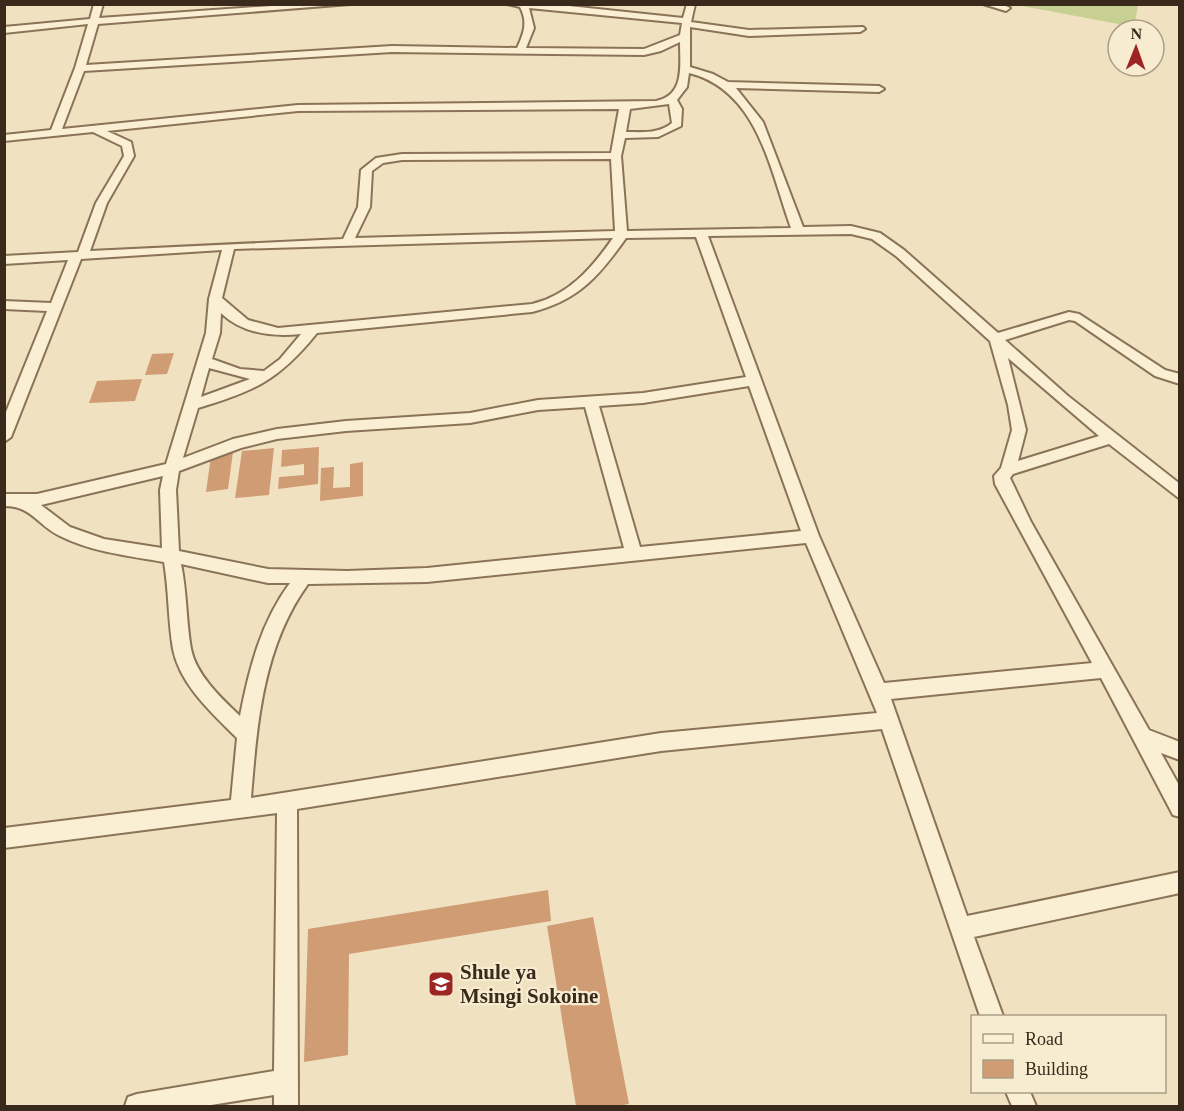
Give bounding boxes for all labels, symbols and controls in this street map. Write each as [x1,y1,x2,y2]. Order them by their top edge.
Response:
north arrow [1106,18,1166,78]
text: N [1130,25,1143,42]
place label: Shule ya Msingi Sokoine [460,960,598,1008]
school or university icon: Shule ya Msingi Sokoine [426,969,456,999]
legend [971,1015,1166,1093]
text: Road [1025,1029,1063,1049]
text: Building [1025,1059,1088,1079]

